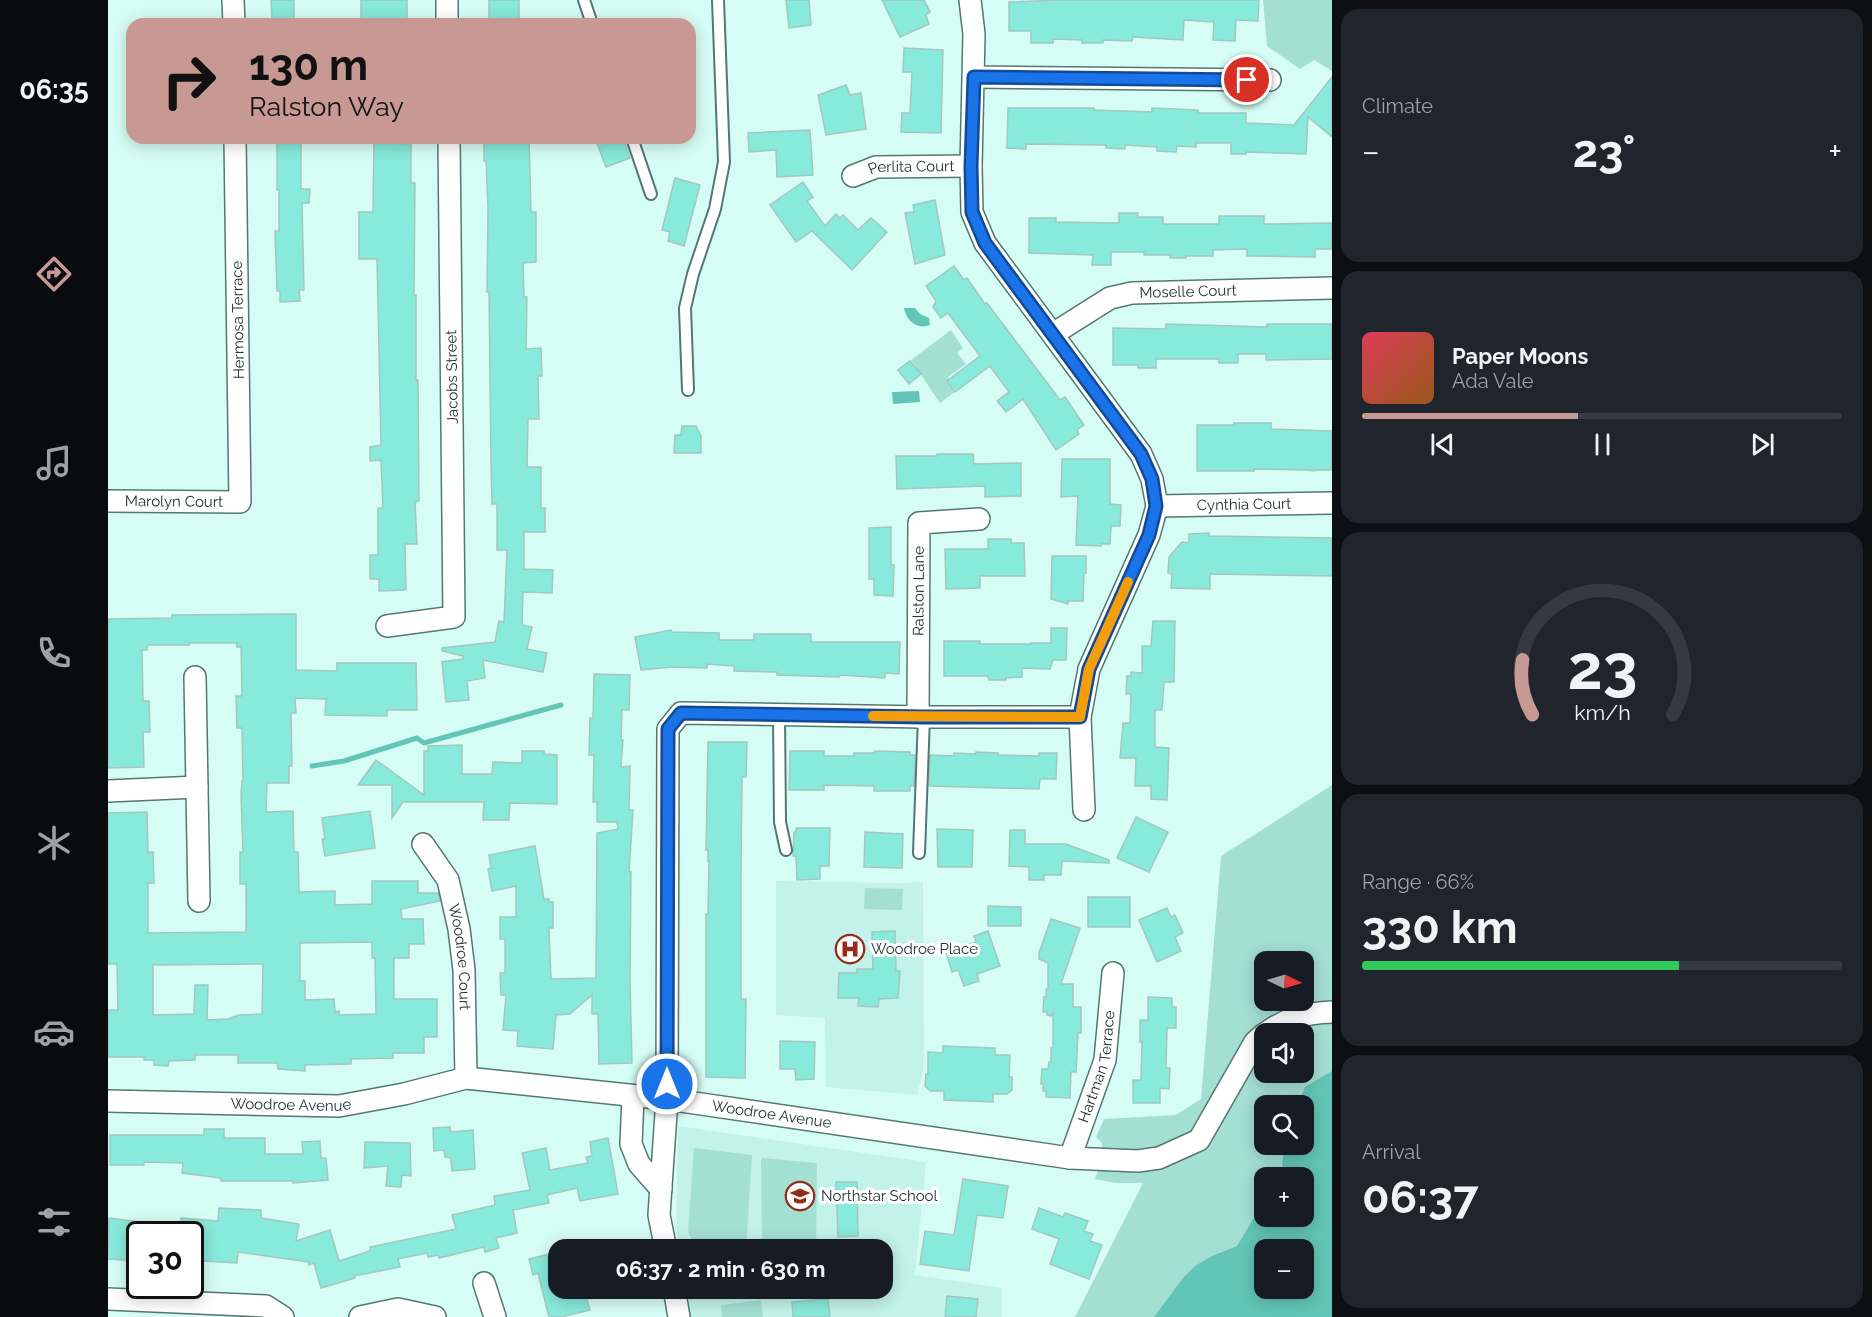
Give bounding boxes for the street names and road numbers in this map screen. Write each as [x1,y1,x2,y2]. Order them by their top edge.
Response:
street label: Perlita Court [865,157,954,178]
street label: Hermosa Terrace [228,260,248,379]
street label: Moselle Court [1139,281,1237,302]
street label: Jacobs Street [442,330,462,424]
street label: Marolyn Court [125,492,223,511]
street label: Cynthia Court [1197,495,1291,514]
street label: Ralston Lane [909,546,928,636]
street label: Woodroe Court [445,902,474,1010]
street label: Hartman Terrace [1074,1009,1119,1125]
street label: Woodroe Avenue [230,1095,353,1115]
street label: Woodroe Avenue [711,1097,833,1132]

